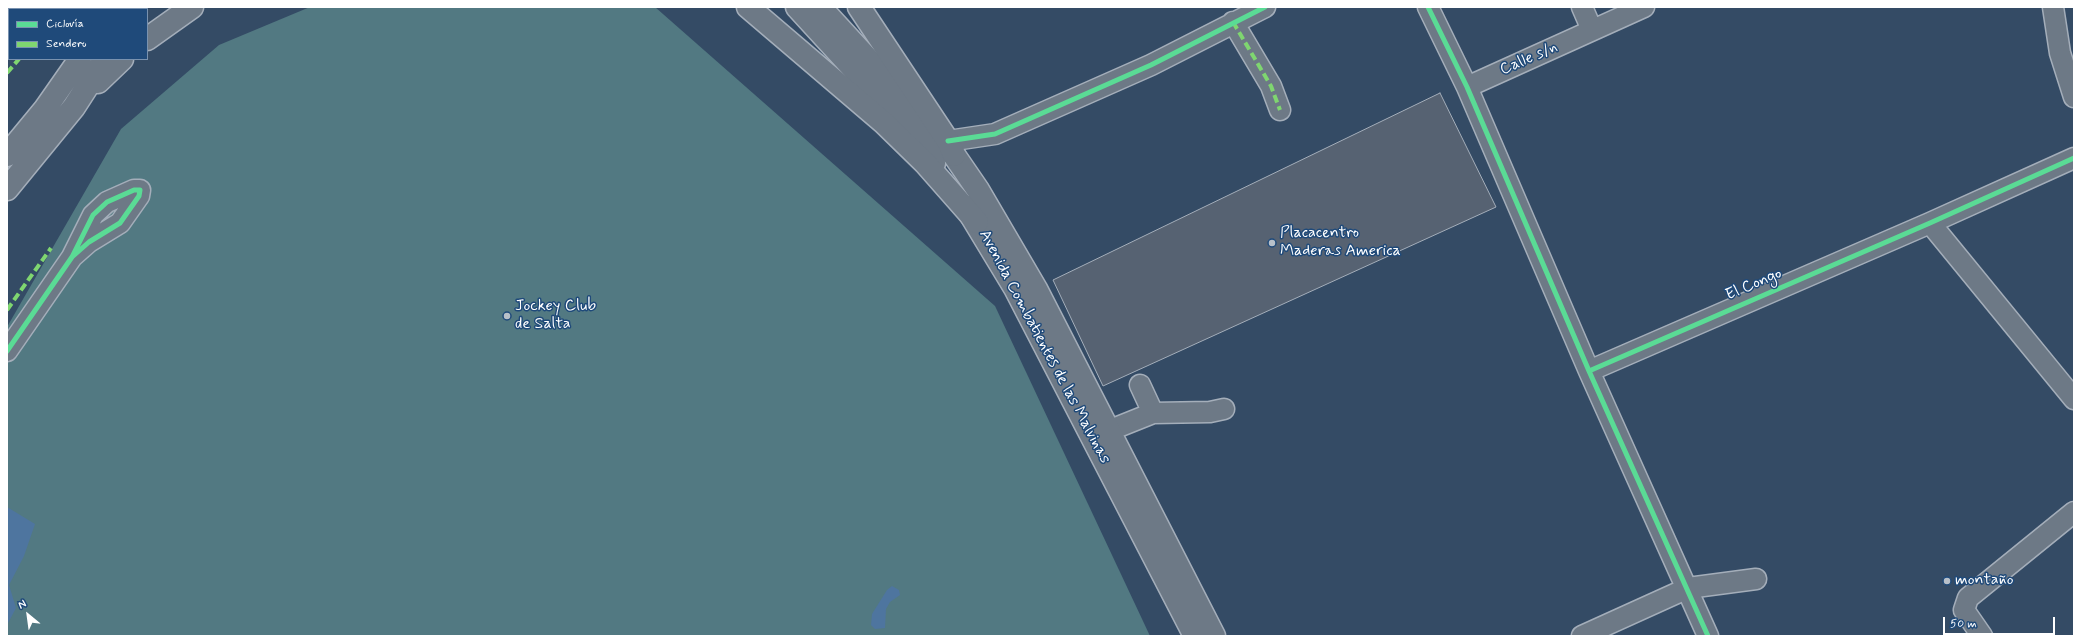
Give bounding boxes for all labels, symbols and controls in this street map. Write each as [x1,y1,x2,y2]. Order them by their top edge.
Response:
legend [8,8,148,60]
text: Ciclovía [46,16,84,32]
text: Sendero [46,36,87,52]
street label: Calle s/n [1497,38,1561,80]
place label: Placacentro Maderas America [1280,224,1401,262]
street label: Avenida Combatientes de las Malvinas [974,227,1114,467]
marker: Placacentro Maderas America [1267,238,1277,248]
street label: El Congo [1723,265,1785,305]
place label: Jockey Club de Salta [515,297,596,335]
marker: Jockey Club de Salta [502,311,512,321]
place label: montaño [1955,571,2014,591]
marker: montaño [1942,576,1952,586]
north arrow [8,595,48,635]
text: N [16,597,29,612]
scale bar [1945,609,2057,635]
text: 50 m [1950,616,1977,632]

